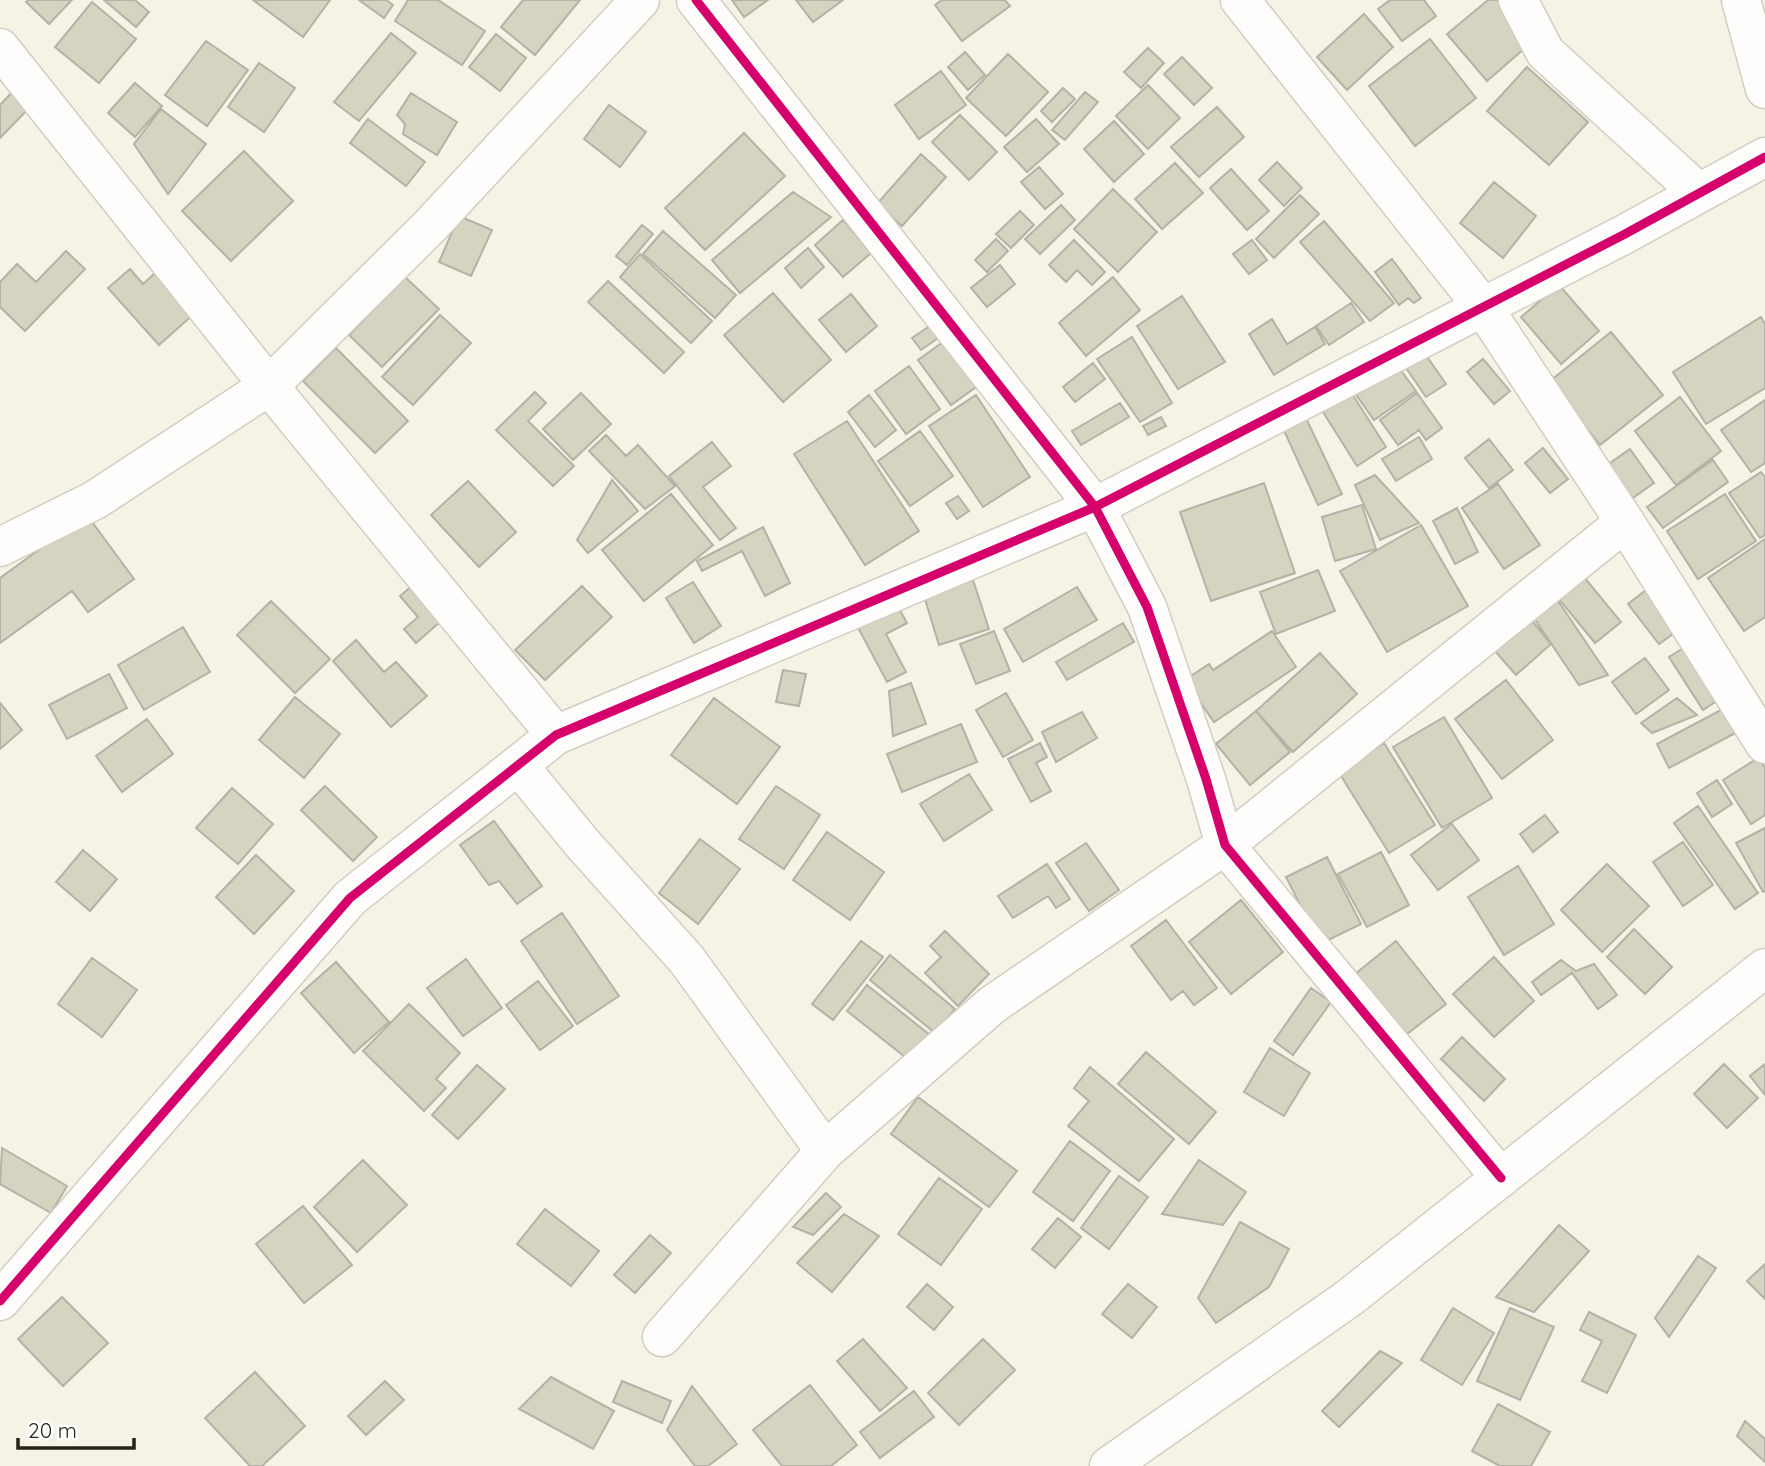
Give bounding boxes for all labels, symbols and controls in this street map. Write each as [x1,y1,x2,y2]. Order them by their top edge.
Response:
scale bar [18,1406,133,1450]
text: 20 m [28,1417,77,1443]

